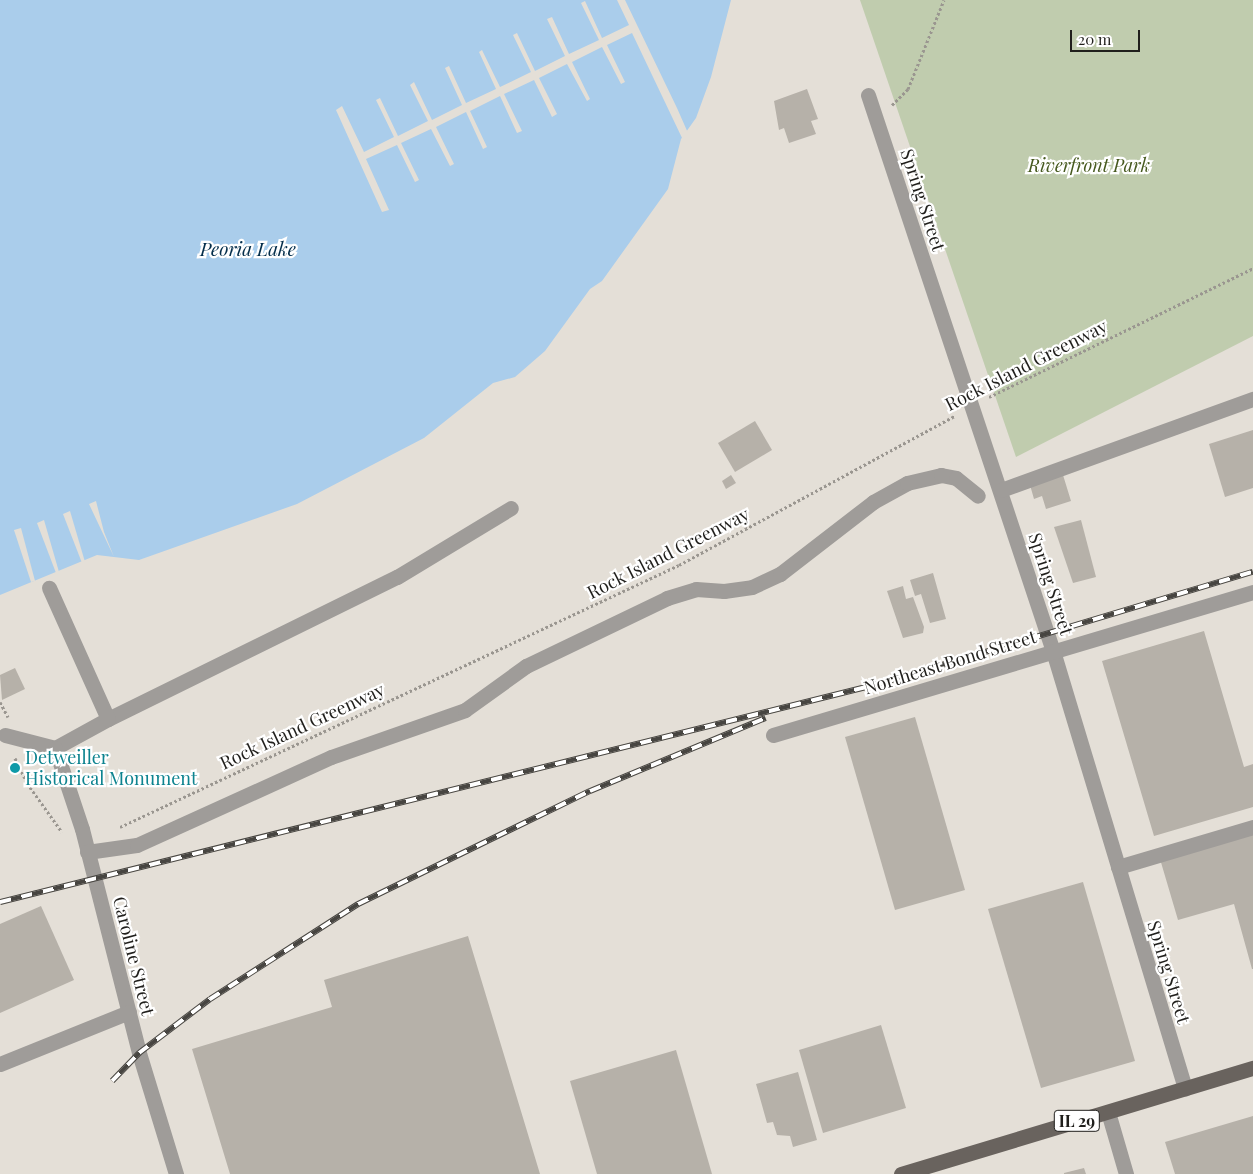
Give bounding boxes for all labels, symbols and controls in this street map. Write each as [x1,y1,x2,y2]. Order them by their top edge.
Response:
scale bar [1073,20,1143,52]
text: 20 m [1078,29,1111,49]
street label: Spring Street [896,146,950,254]
park label: Riverfront Park [1028,154,1150,176]
water label: Peoria Lake [200,238,296,260]
street label: Rock Island Greenway [941,315,1111,415]
street label: Rock Island Greenway [583,503,753,603]
street label: Spring Street [1024,530,1078,638]
street label: Northeast Bond Street [861,625,1039,699]
street label: Rock Island Greenway [216,678,388,774]
place label: Detweiller Historical Monument [25,747,197,790]
marker: Detweiller Historical Monument [9,762,21,774]
street label: Caroline Street [109,894,159,1018]
street label: Spring Street [1143,918,1195,1026]
road number: IL 29 [1053,1108,1101,1134]

